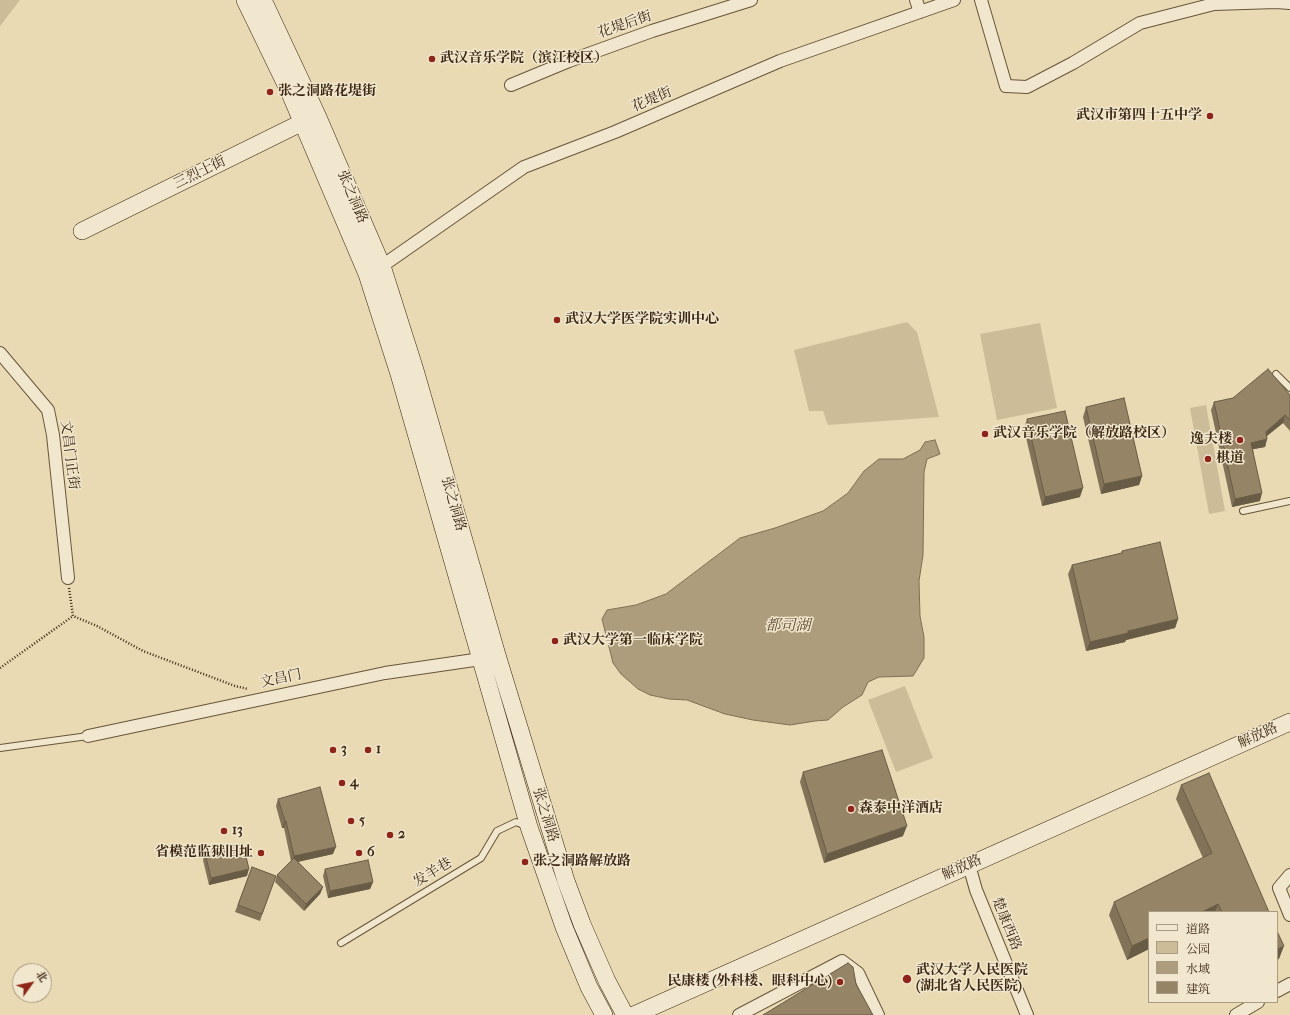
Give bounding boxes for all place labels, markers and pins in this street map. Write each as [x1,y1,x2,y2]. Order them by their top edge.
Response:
place label: 武汉音乐学院（滨江校区） [440,51,608,67]
marker: 武汉音乐学院（滨江校区） [427,54,437,64]
place label: 张之洞路花堤街 [278,84,376,100]
marker: 张之洞路花堤街 [265,87,275,97]
place label: 武汉市第四十五中学 [1076,108,1202,124]
marker: 武汉市第四十五中学 [1205,111,1215,121]
place label: 武汉大学医学院实训中心 [565,312,719,328]
marker: 武汉大学医学院实训中心 [552,315,562,325]
place label: 武汉音乐学院（解放路校区） [993,426,1175,442]
marker: 武汉音乐学院（解放路校区） [980,429,990,439]
place label: 逸夫楼 [1190,432,1232,448]
marker: 逸夫楼 [1235,435,1245,445]
place label: 棋道 [1216,451,1244,467]
marker: 棋道 [1203,454,1213,464]
place label: 武汉大学第一临床学院 [563,633,703,649]
marker: 武汉大学第一临床学院 [550,636,560,646]
place label: 3 [341,742,347,758]
place label: 1 [376,742,381,758]
marker: 3 [328,745,338,755]
marker: 1 [363,745,373,755]
place label: 4 [350,775,358,791]
marker: 4 [337,778,347,788]
place label: 森泰中洋酒店 [859,801,943,817]
marker: 森泰中洋酒店 [846,804,856,814]
place label: 5 [359,813,365,829]
marker: 5 [346,816,356,826]
place label: 13 [232,823,243,839]
marker: 13 [219,826,229,836]
place label: 2 [398,827,405,843]
marker: 2 [385,830,395,840]
place label: 省模范监狱旧址 [155,845,253,861]
place label: 6 [367,845,375,861]
marker: 省模范监狱旧址 [256,848,266,858]
marker: 6 [354,848,364,858]
place label: 张之洞路解放路 [533,854,631,870]
marker: 张之洞路解放路 [520,857,530,867]
place label: 武汉大学人民医院 (湖北省人民医院) [916,963,1028,996]
marker: 武汉大学人民医院 (湖北省人民医院) [901,973,913,985]
place label: 民康楼 (外科楼、眼科中心) [667,974,832,990]
marker: 民康楼 (外科楼、眼科中心) [835,977,845,987]

